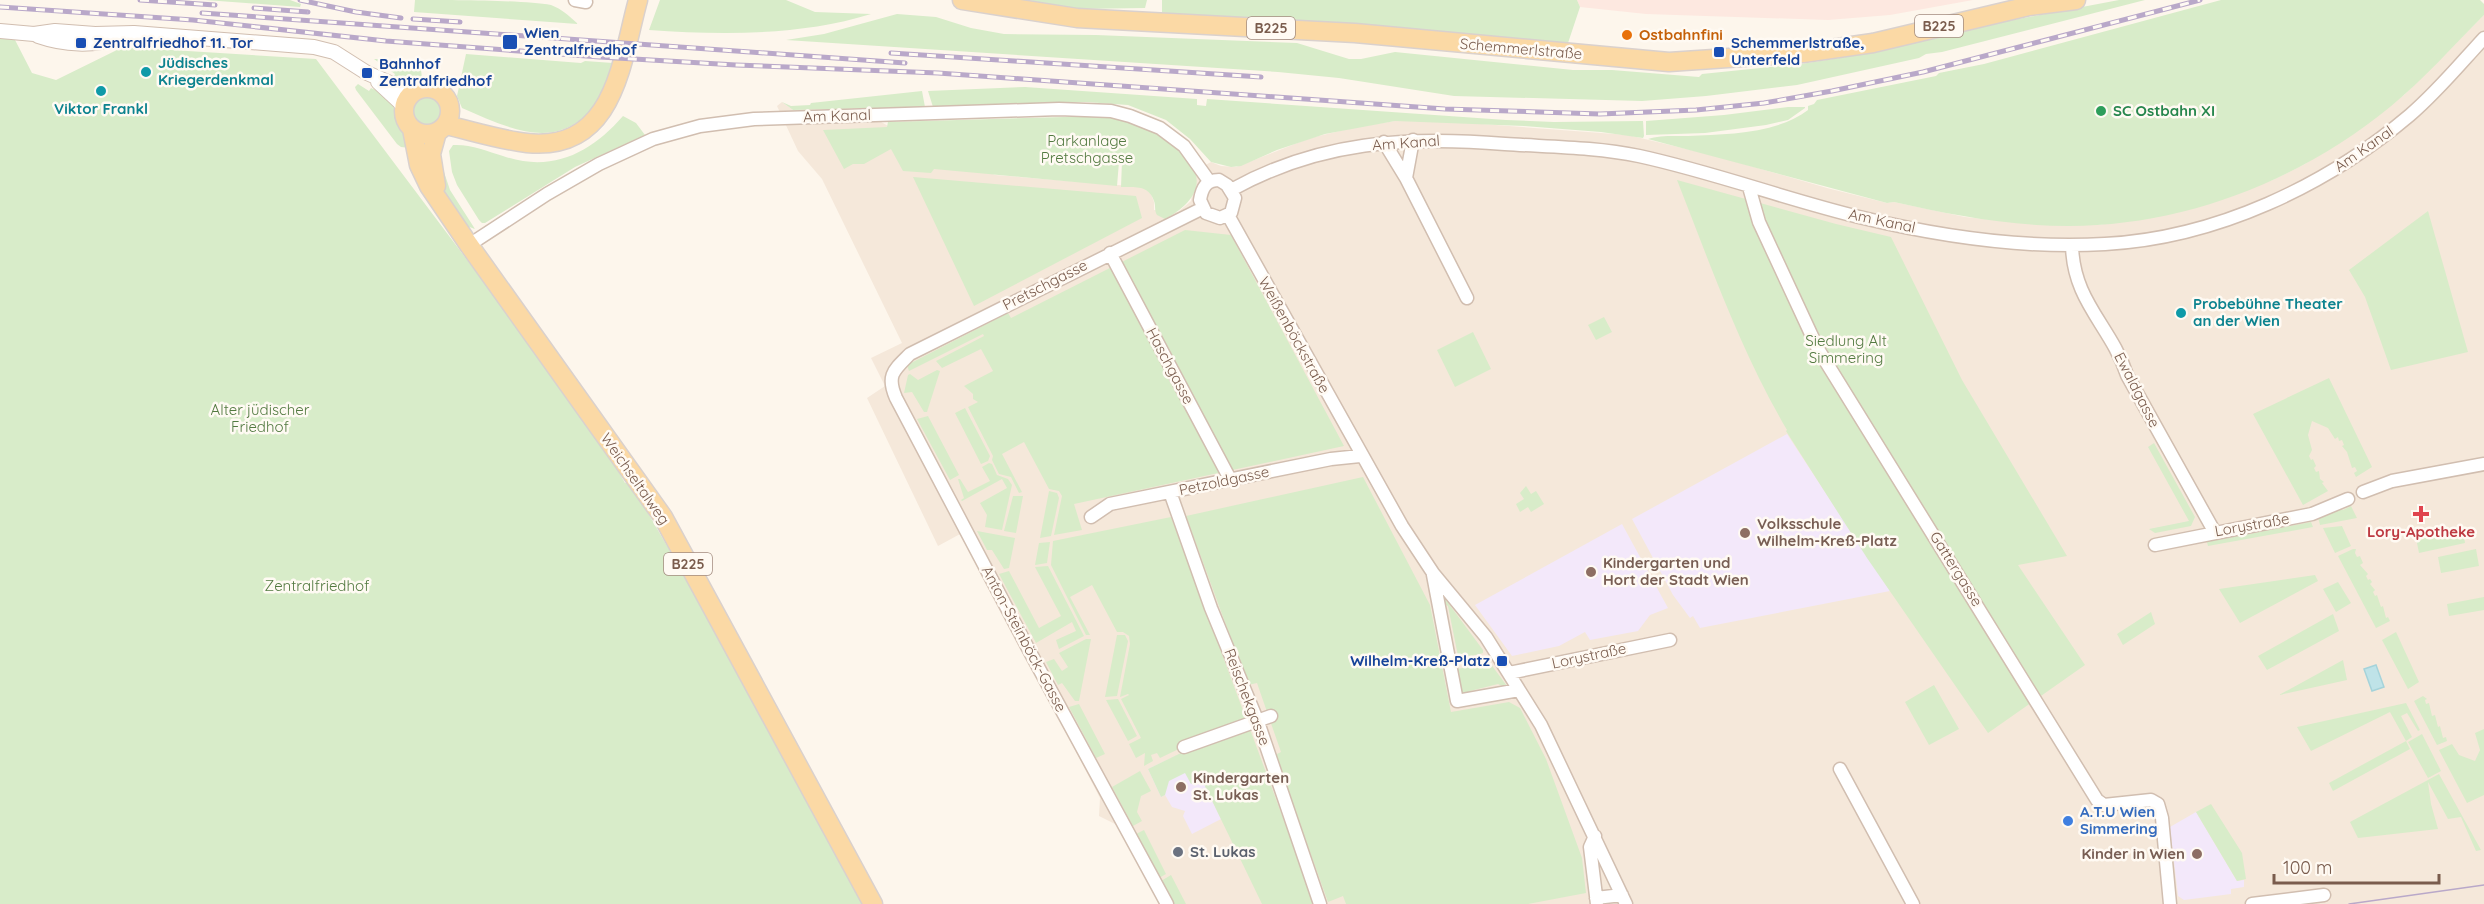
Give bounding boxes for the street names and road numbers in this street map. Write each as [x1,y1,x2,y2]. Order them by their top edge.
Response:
road number: B225 [1915,15,1963,37]
road number: B225 [1247,17,1295,39]
street label: Schemmerlstraße [1459,34,1583,63]
street label: Am Kanal [803,105,871,126]
street label: Am Kanal [2330,121,2397,176]
street label: Am Kanal [1371,131,1440,154]
street label: Am Kanal [1847,204,1917,237]
street label: Pretschgasse [999,255,1090,314]
street label: Weißenböckstraße [1255,273,1334,396]
street label: Haschgasse [1142,324,1199,407]
street label: Ewaldgasse [2110,349,2165,431]
street label: Weichseltalweg [597,429,674,528]
street label: Petzoldgasse [1177,462,1271,499]
street label: Lorystraße [2213,509,2291,540]
street label: Gattergasse [1926,528,1987,610]
road number: B225 [664,553,712,575]
street label: Anton-Steinböck-Gasse [978,562,1071,715]
street label: Lorystraße [1550,638,1628,673]
street label: Reischekgasse [1220,646,1275,748]

